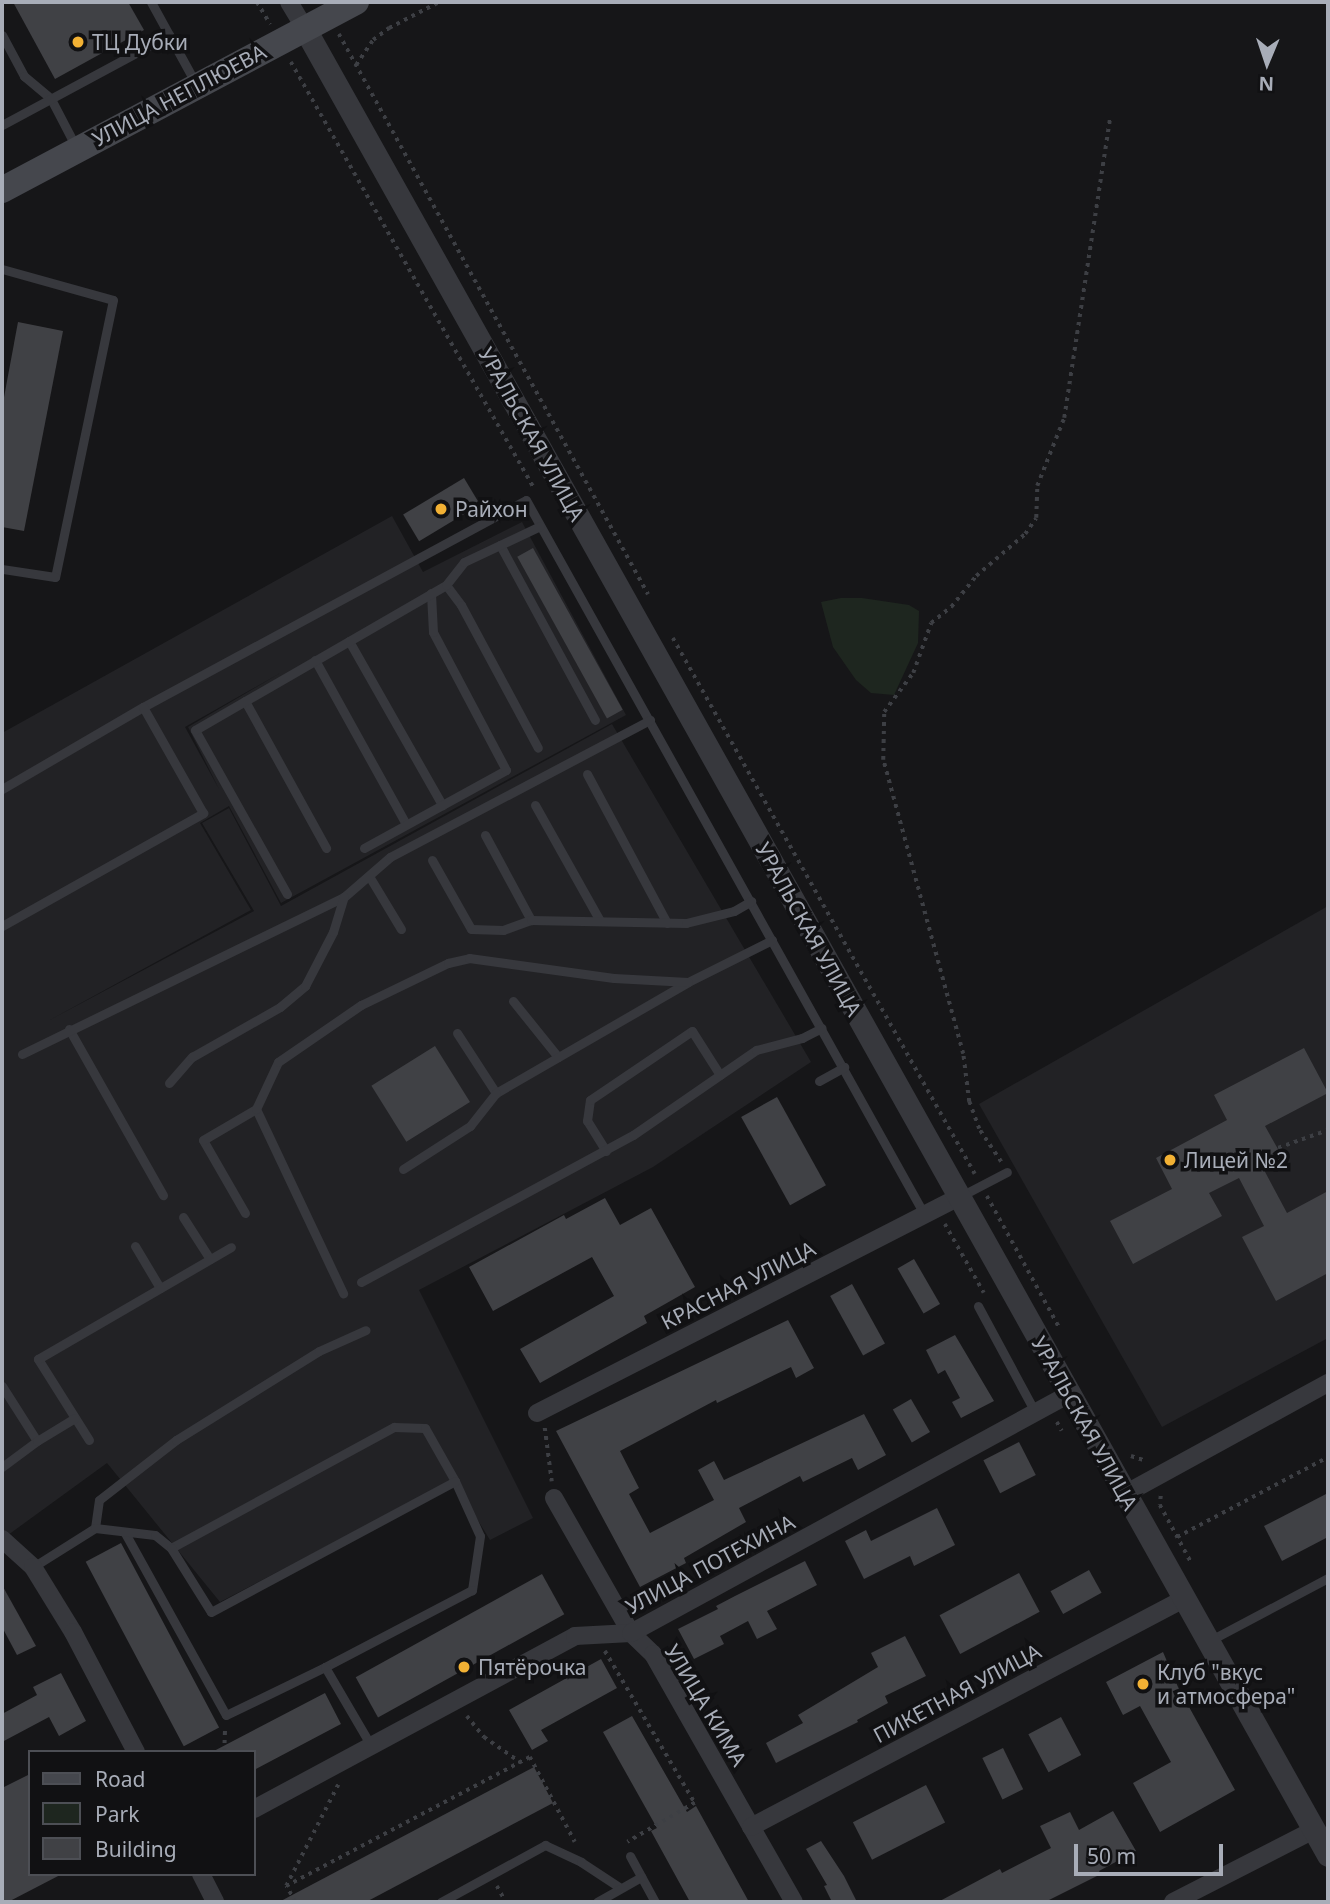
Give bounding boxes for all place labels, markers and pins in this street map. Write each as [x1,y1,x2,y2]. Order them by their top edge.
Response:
place label: ТЦ Дубки [92,29,188,55]
marker: ТЦ Дубки [70,34,86,50]
place label: Райхон [455,496,528,522]
marker: Райхон [433,501,449,517]
place label: Лицей №2 [1184,1147,1288,1173]
marker: Лицей №2 [1162,1152,1178,1168]
place label: Пятёрочка [478,1654,586,1680]
marker: Пятёрочка [456,1659,472,1675]
place label: Клуб "вкус и атмосфера" [1157,1659,1295,1709]
marker: Клуб "вкус и атмосфера" [1135,1676,1151,1692]

